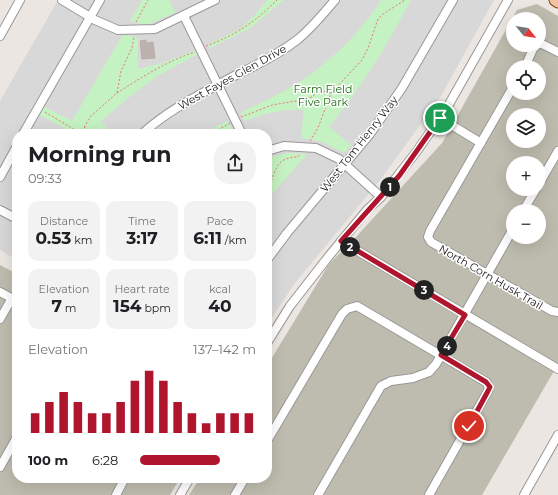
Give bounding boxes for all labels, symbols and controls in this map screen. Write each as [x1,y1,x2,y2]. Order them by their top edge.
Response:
north arrow [506,12,546,52]
map controls [506,12,546,244]
street label: West Fayes Glen Drive [175,41,289,113]
button: locate [506,60,546,100]
park label: Farm Field Five Park [293,82,353,109]
street label: West Tom Henry Way [317,93,401,195]
pin [423,101,457,135]
icon: arrive [429,107,451,129]
button: layers [506,108,546,148]
text: Morning run [28,141,171,168]
button: share [214,142,256,184]
button: + [506,156,546,196]
text: 09:33 [28,170,62,186]
pin: 1 [380,177,400,197]
text: 1 [388,180,392,194]
button: − [506,204,546,244]
text: Distance [40,214,88,228]
text: Time [128,214,156,228]
text: Pace [207,214,233,228]
text: 0.53 [36,228,71,248]
text: 3:17 [126,228,158,248]
text: 6:11 [193,228,222,248]
text: km [71,233,92,247]
text: /km [222,233,247,247]
pin: 2 [340,237,360,257]
text: 2 [347,240,353,254]
street label: North Corn Husk Trail [436,241,546,313]
pin: 3 [414,280,434,300]
text: Elevation [39,282,89,296]
text: Heart rate [114,282,170,296]
text: kcal [209,282,231,296]
text: 3 [421,283,427,297]
text: 7 [51,296,62,316]
text: 154 [113,296,142,316]
text: 40 [208,296,232,316]
text: m [62,301,77,315]
text: bpm [142,301,171,315]
pin: 4 [437,336,457,356]
text: 4 [443,339,451,353]
text: Elevation [28,341,88,357]
text: 137–142 m [193,341,256,357]
pin [452,409,486,443]
icon: check [458,415,480,437]
text: 100 m [28,452,68,468]
text: 6:28 [92,452,118,468]

